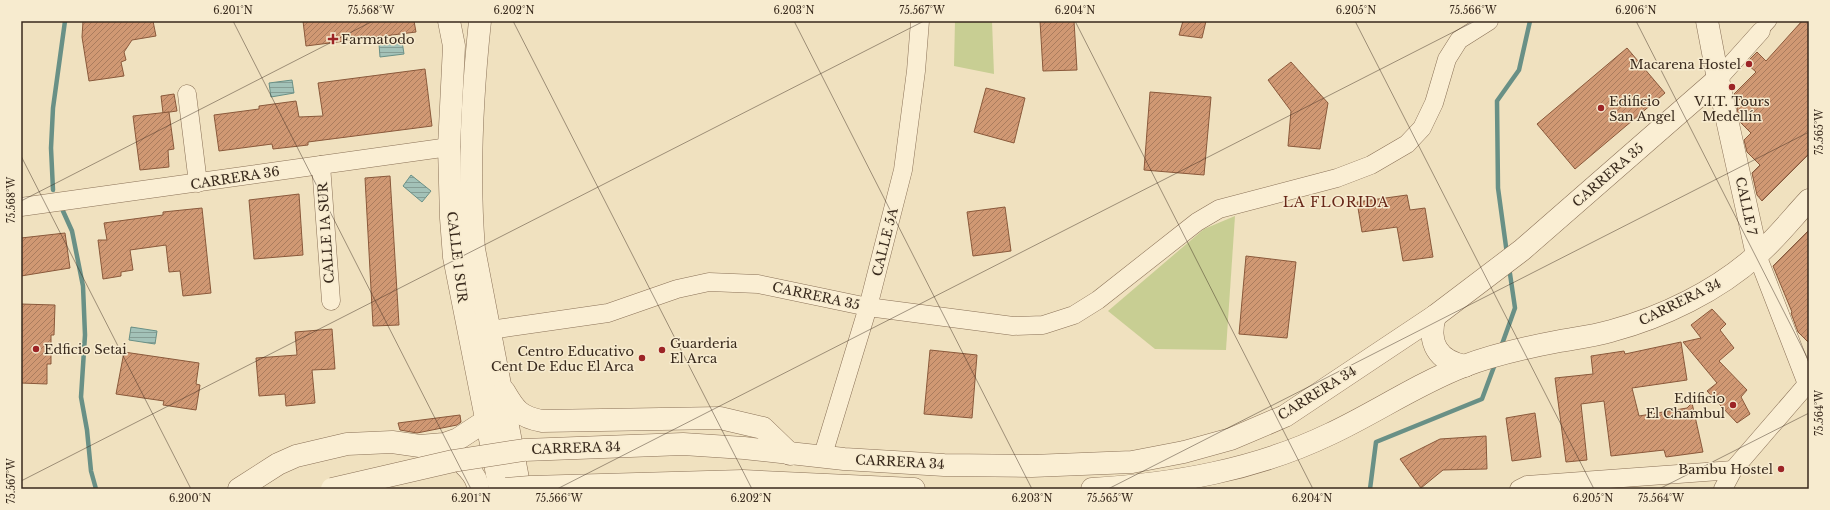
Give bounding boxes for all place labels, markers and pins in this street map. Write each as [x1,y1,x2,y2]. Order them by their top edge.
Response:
place label: Farmatodo [341,31,415,48]
marker: Farmatodo [328,34,338,44]
place label: Macarena Hostel [1630,56,1741,73]
marker: Macarena Hostel [1744,59,1754,69]
marker: V.I.T. Tours Medellín [1727,82,1737,92]
place label: Edificio San Angel [1609,93,1675,125]
place label: V.I.T. Tours Medellín [1693,93,1770,125]
marker: Edificio San Angel [1596,103,1606,113]
place label: Guarderia El Arca [670,335,738,367]
place label: Edficio Setai [44,341,127,358]
place label: Centro Educativo Cent De Educ El Arca [491,343,635,375]
marker: Edficio Setai [31,344,41,354]
marker: Guarderia El Arca [657,345,667,355]
marker: Centro Educativo Cent De Educ El Arca [637,353,647,363]
place label: Edificio El Chambul [1646,390,1725,422]
marker: Edificio El Chambul [1728,400,1738,410]
place label: Bambu Hostel [1678,461,1773,478]
marker: Bambu Hostel [1776,464,1786,474]

